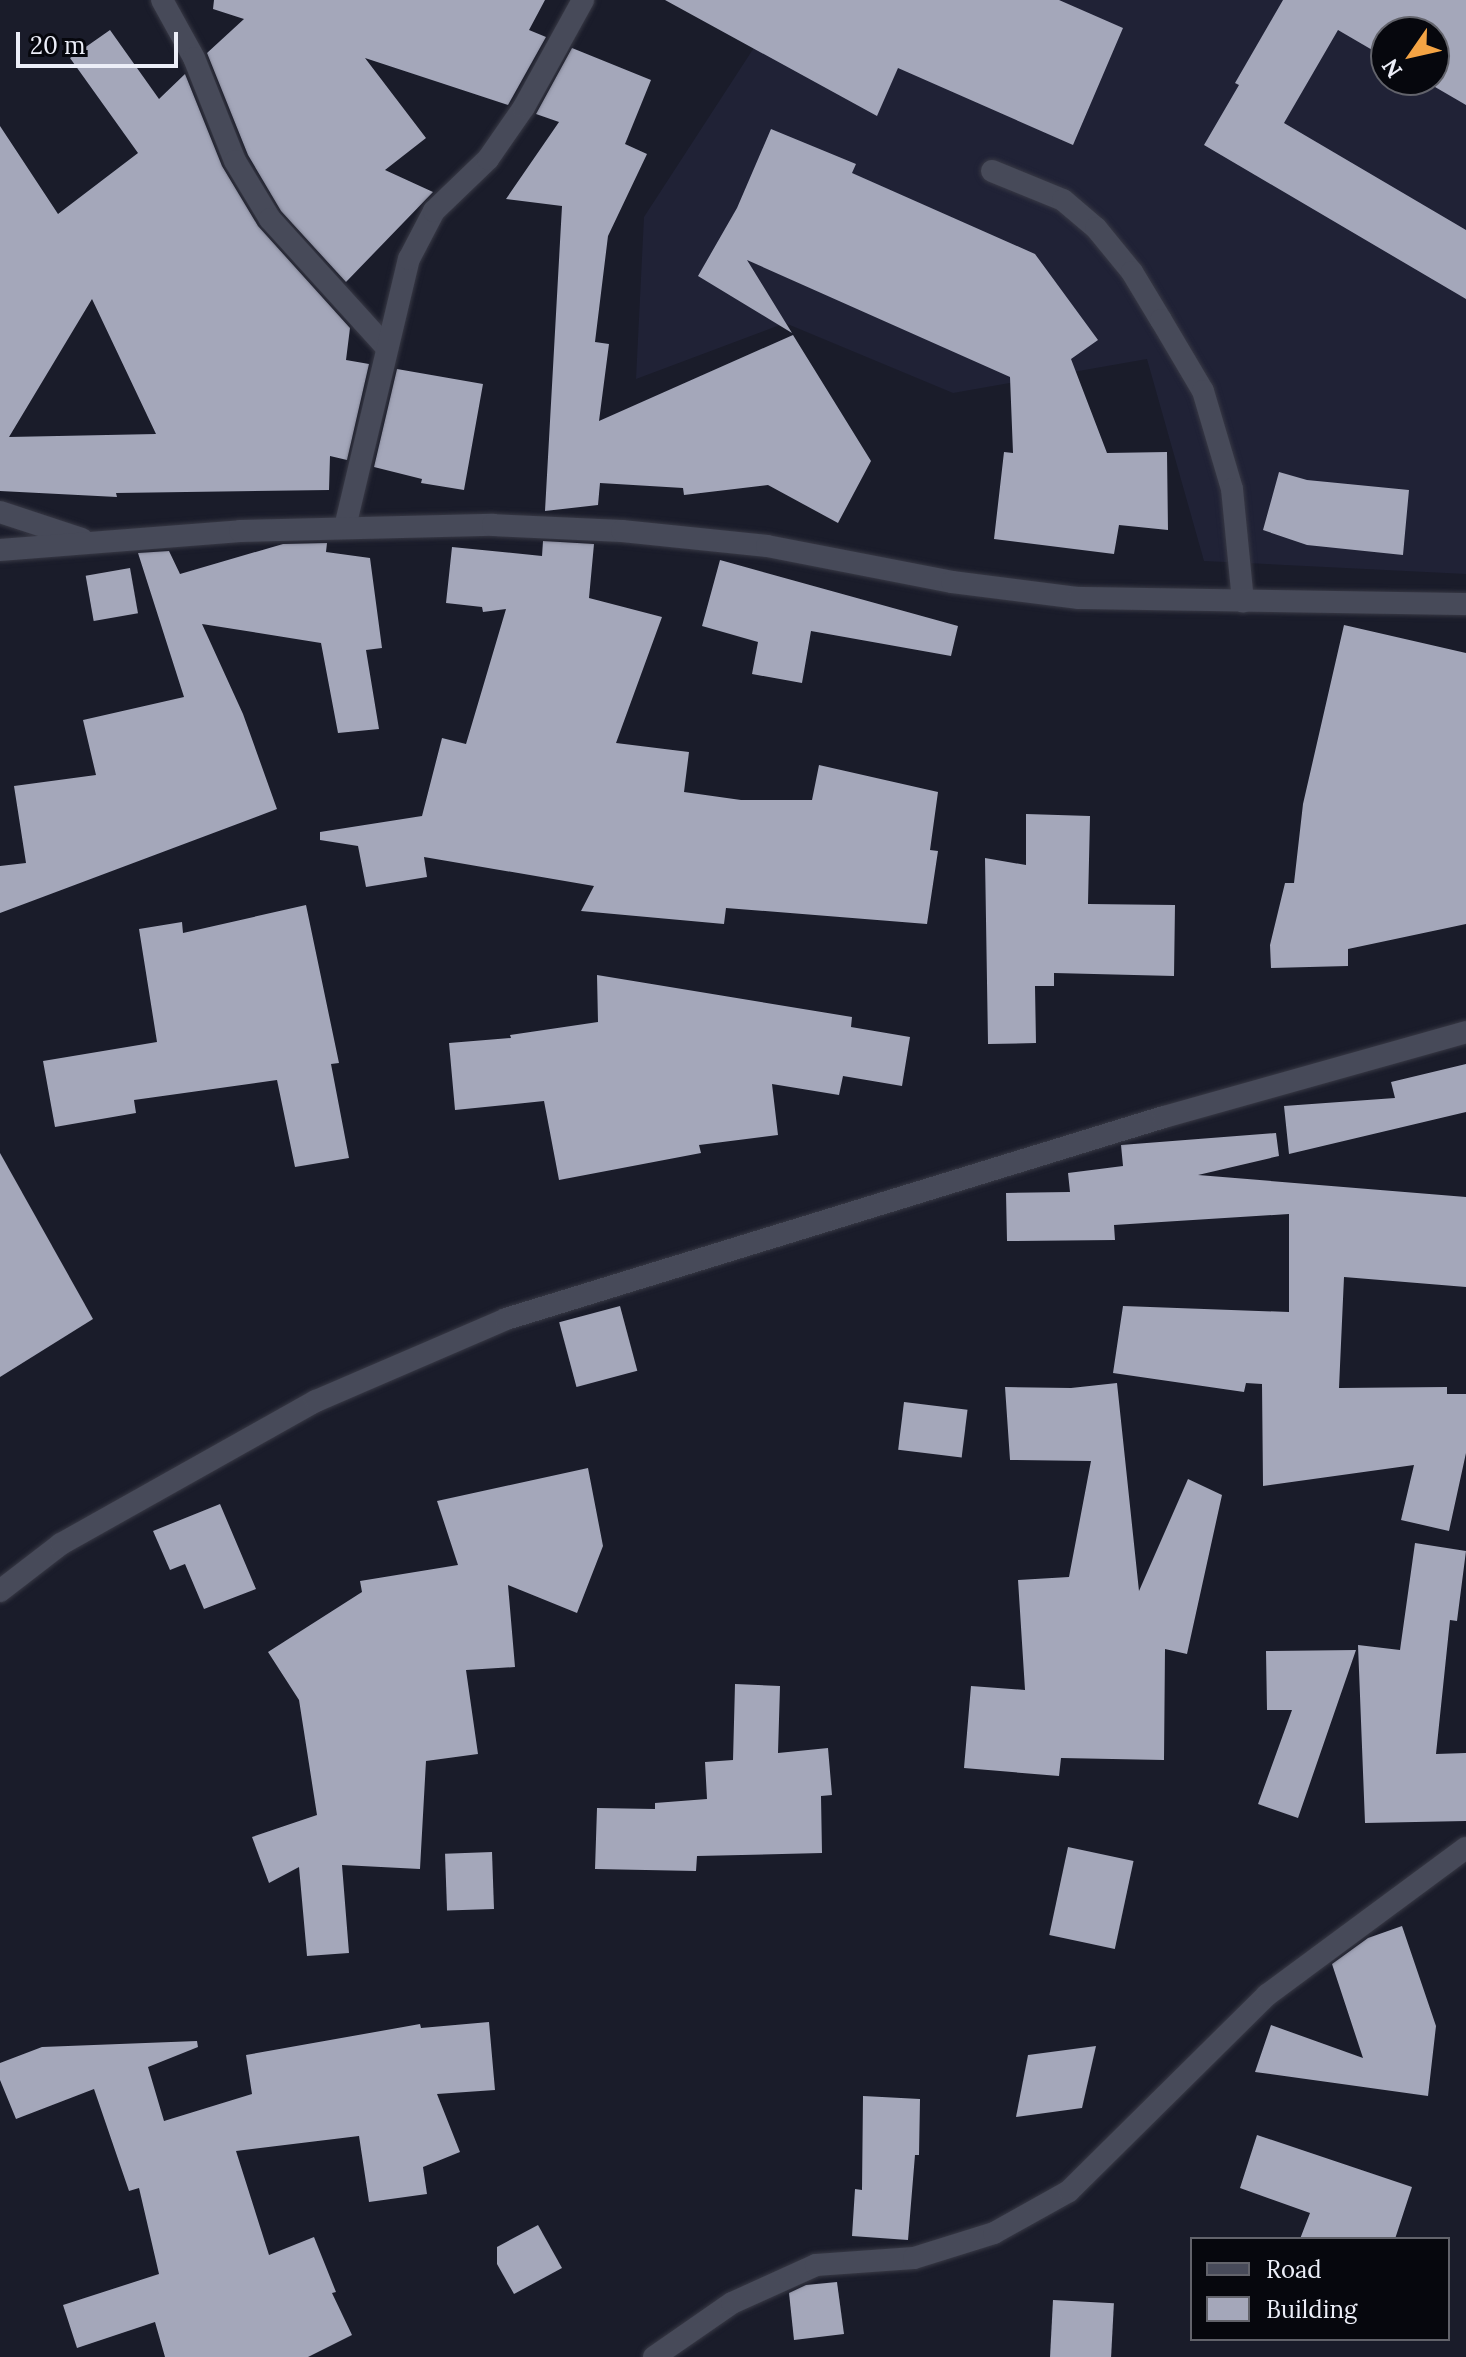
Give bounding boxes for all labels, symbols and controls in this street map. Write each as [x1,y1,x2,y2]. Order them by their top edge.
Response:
scale bar [20,16,182,66]
north arrow [1370,16,1450,96]
text: 20 m [30,30,86,61]
text: N [1375,53,1408,83]
legend [1190,2237,1450,2341]
text: Road [1266,2254,1322,2285]
text: Building [1266,2294,1357,2325]

